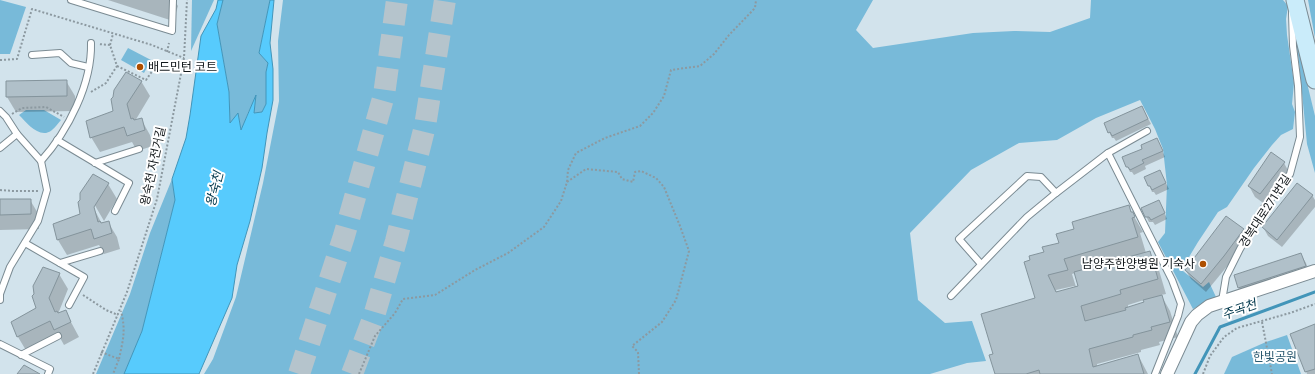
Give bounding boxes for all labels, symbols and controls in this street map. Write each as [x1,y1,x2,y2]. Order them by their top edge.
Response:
place label: 배드민턴 코트 [148,60,217,74]
marker: 배드민턴 코트 [135,62,145,72]
street label: 왕숙천 자전거길 [138,125,168,207]
water label: 왕숙천 [203,169,226,208]
street label: 경복대로271번길 [1236,172,1294,250]
place label: 남양주한양병원 기숙사 [1082,257,1195,271]
marker: 남양주한양병원 기숙사 [1198,259,1208,269]
water label: 주곡천 [1220,296,1260,323]
park label: 한빛공원 [1253,350,1297,364]

